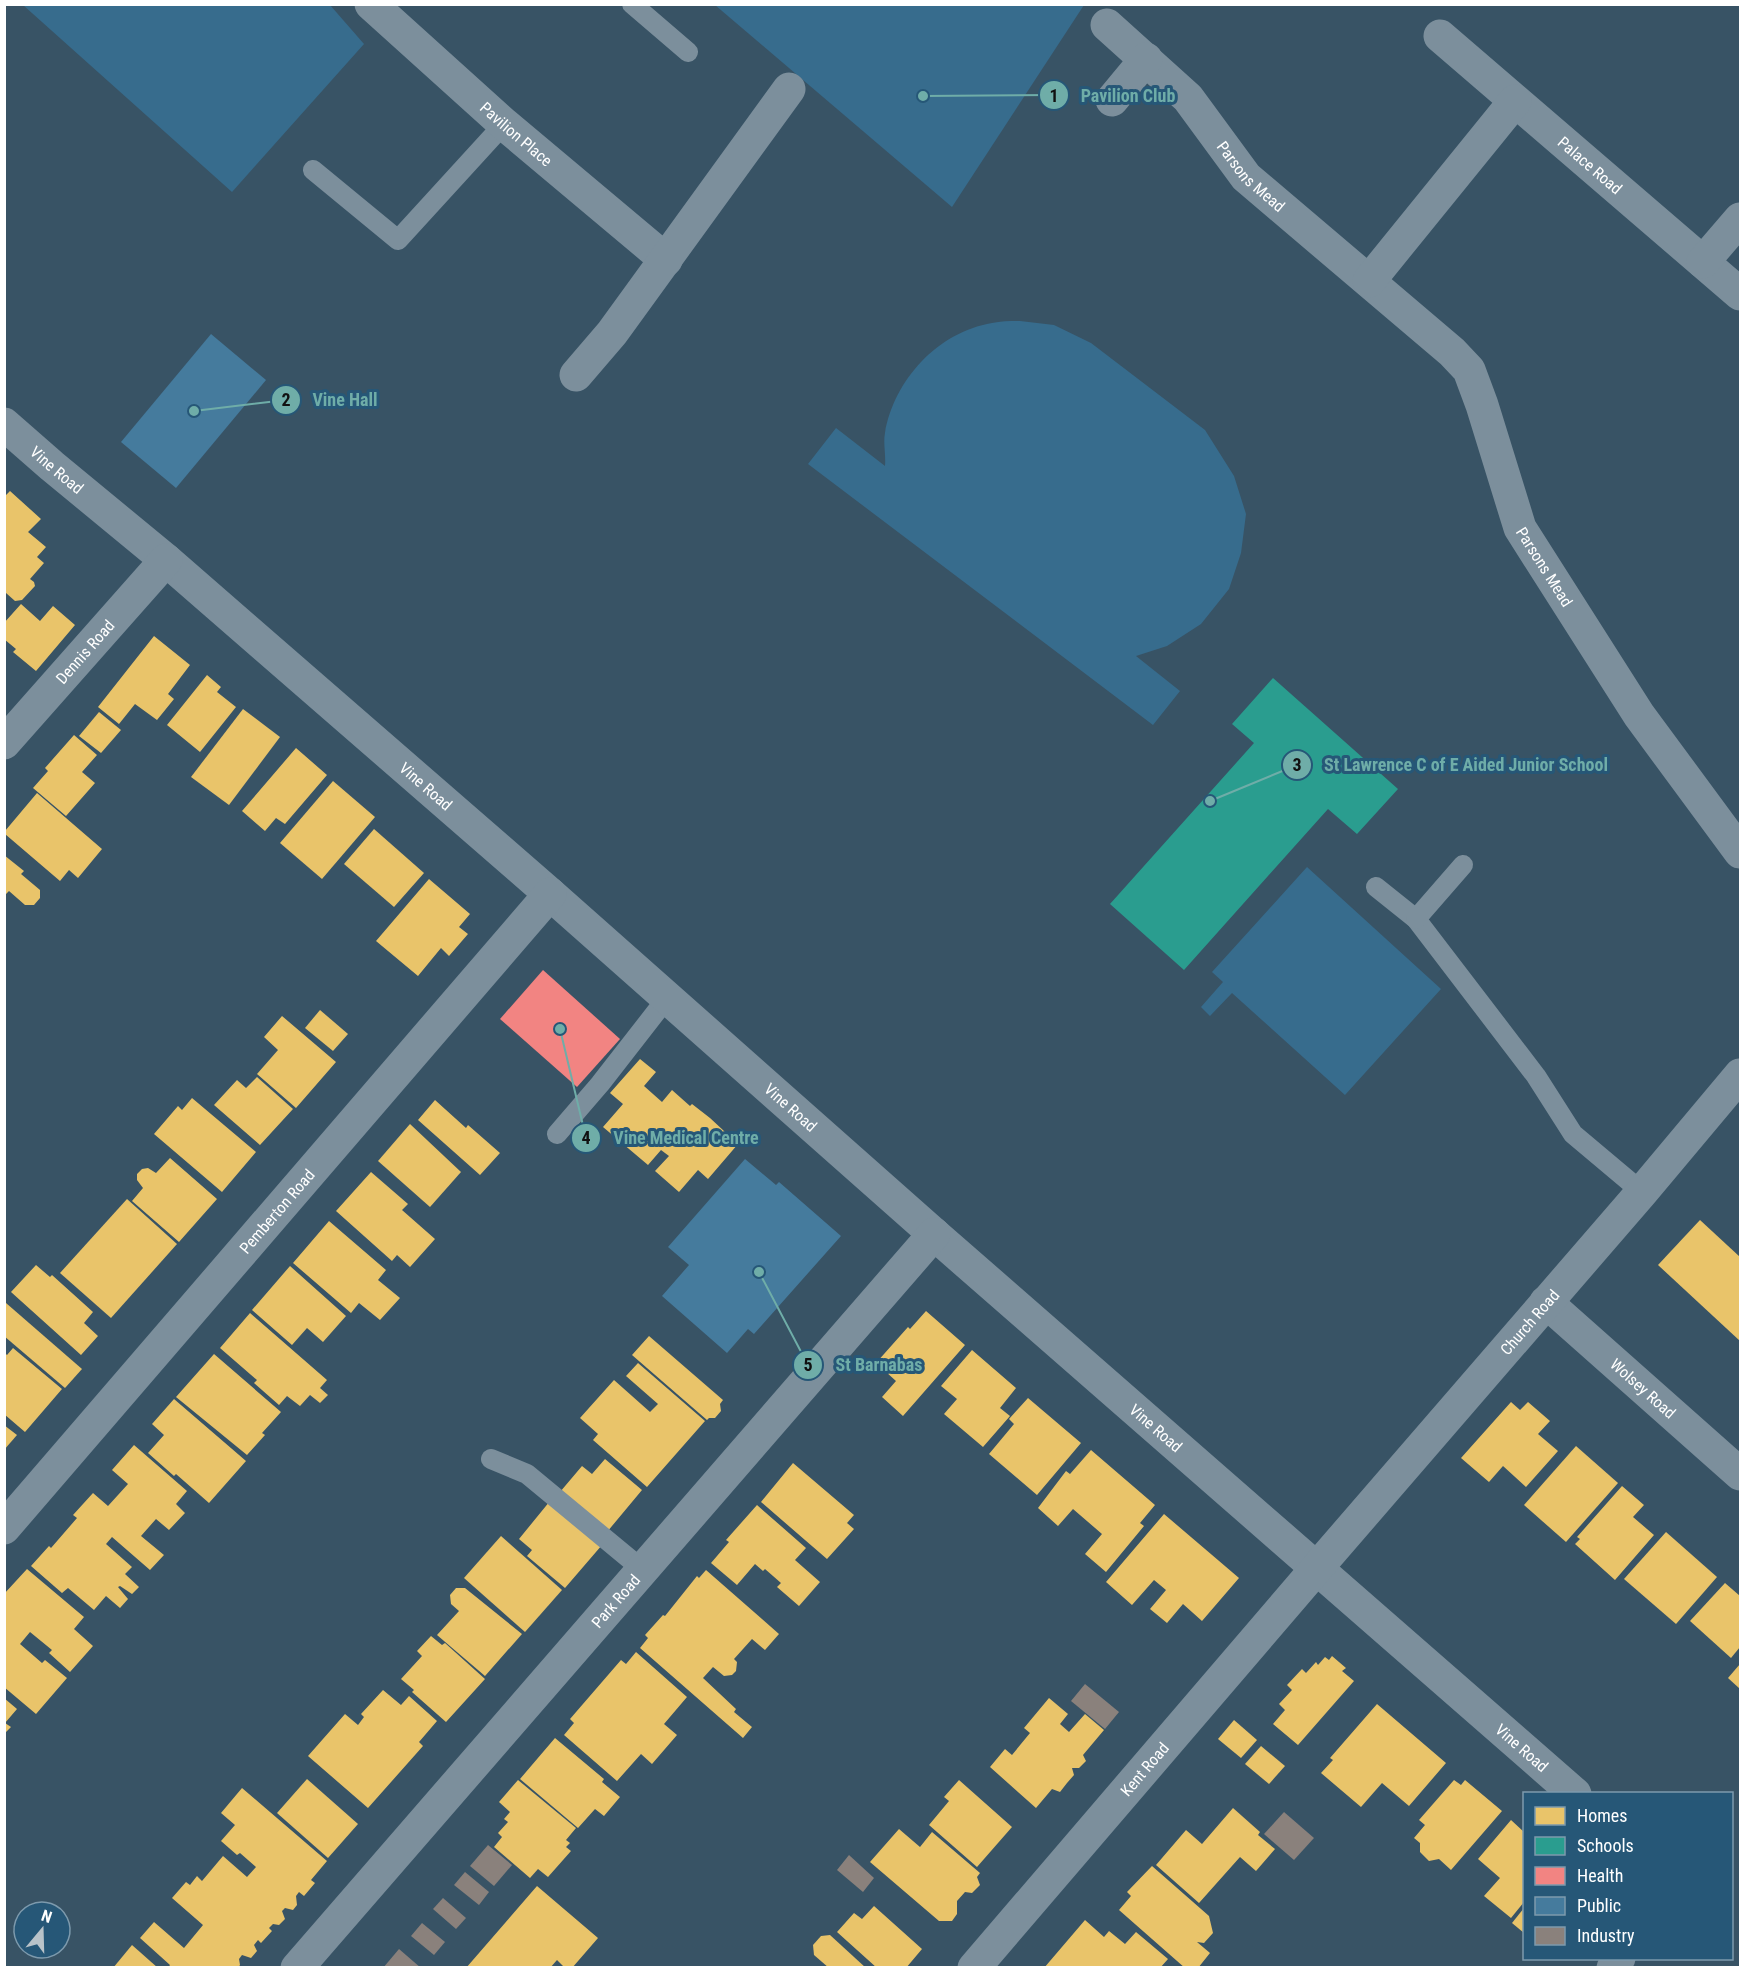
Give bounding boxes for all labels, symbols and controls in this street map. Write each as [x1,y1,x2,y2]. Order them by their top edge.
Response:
callout: Pavilion Club [1039,77,1188,113]
text: 1 [1049,85,1059,106]
text: Pavilion Club [1081,85,1175,106]
street label: Pavilion Place [476,98,556,170]
street label: Palace Road [1554,132,1626,198]
street label: Parsons Mead [1213,137,1289,215]
callout: Vine Hall [271,382,390,418]
text: 2 [281,389,291,410]
text: Vine Hall [312,389,378,410]
street label: Vine Road [26,442,87,498]
street label: Parsons Mead [1512,523,1577,610]
street label: Dennis Road [52,616,118,687]
callout: St Lawrence C of E Aided Junior School [1282,747,1619,783]
text: 3 [1292,754,1302,775]
text: St Lawrence C of E Aided Junior School [1324,754,1608,775]
street label: Vine Road [396,758,456,814]
street label: Vine Road [761,1079,821,1135]
callout: Vine Medical Centre [571,1120,770,1156]
text: 4 [581,1127,591,1148]
text: Vine Medical Centre [613,1127,759,1148]
street label: Pemberton Road [235,1165,318,1257]
street label: Church Road [1496,1285,1563,1359]
callout: St Barnabas [793,1347,934,1383]
text: 5 [803,1354,813,1375]
text: St Barnabas [836,1354,922,1375]
street label: Wolsey Road [1607,1354,1680,1422]
street label: Vine Road [1126,1400,1186,1456]
street label: Park Road [587,1570,644,1631]
street label: Vine Road [1492,1719,1552,1776]
street label: Kent Road [1116,1738,1173,1800]
legend [1523,1792,1733,1960]
text: Homes [1577,1805,1627,1826]
text: Schools [1577,1835,1634,1856]
text: Health [1577,1865,1623,1886]
text: Public [1577,1895,1621,1916]
north arrow [12,1900,72,1960]
text: N [39,1906,54,1927]
text: Industry [1577,1925,1635,1946]

